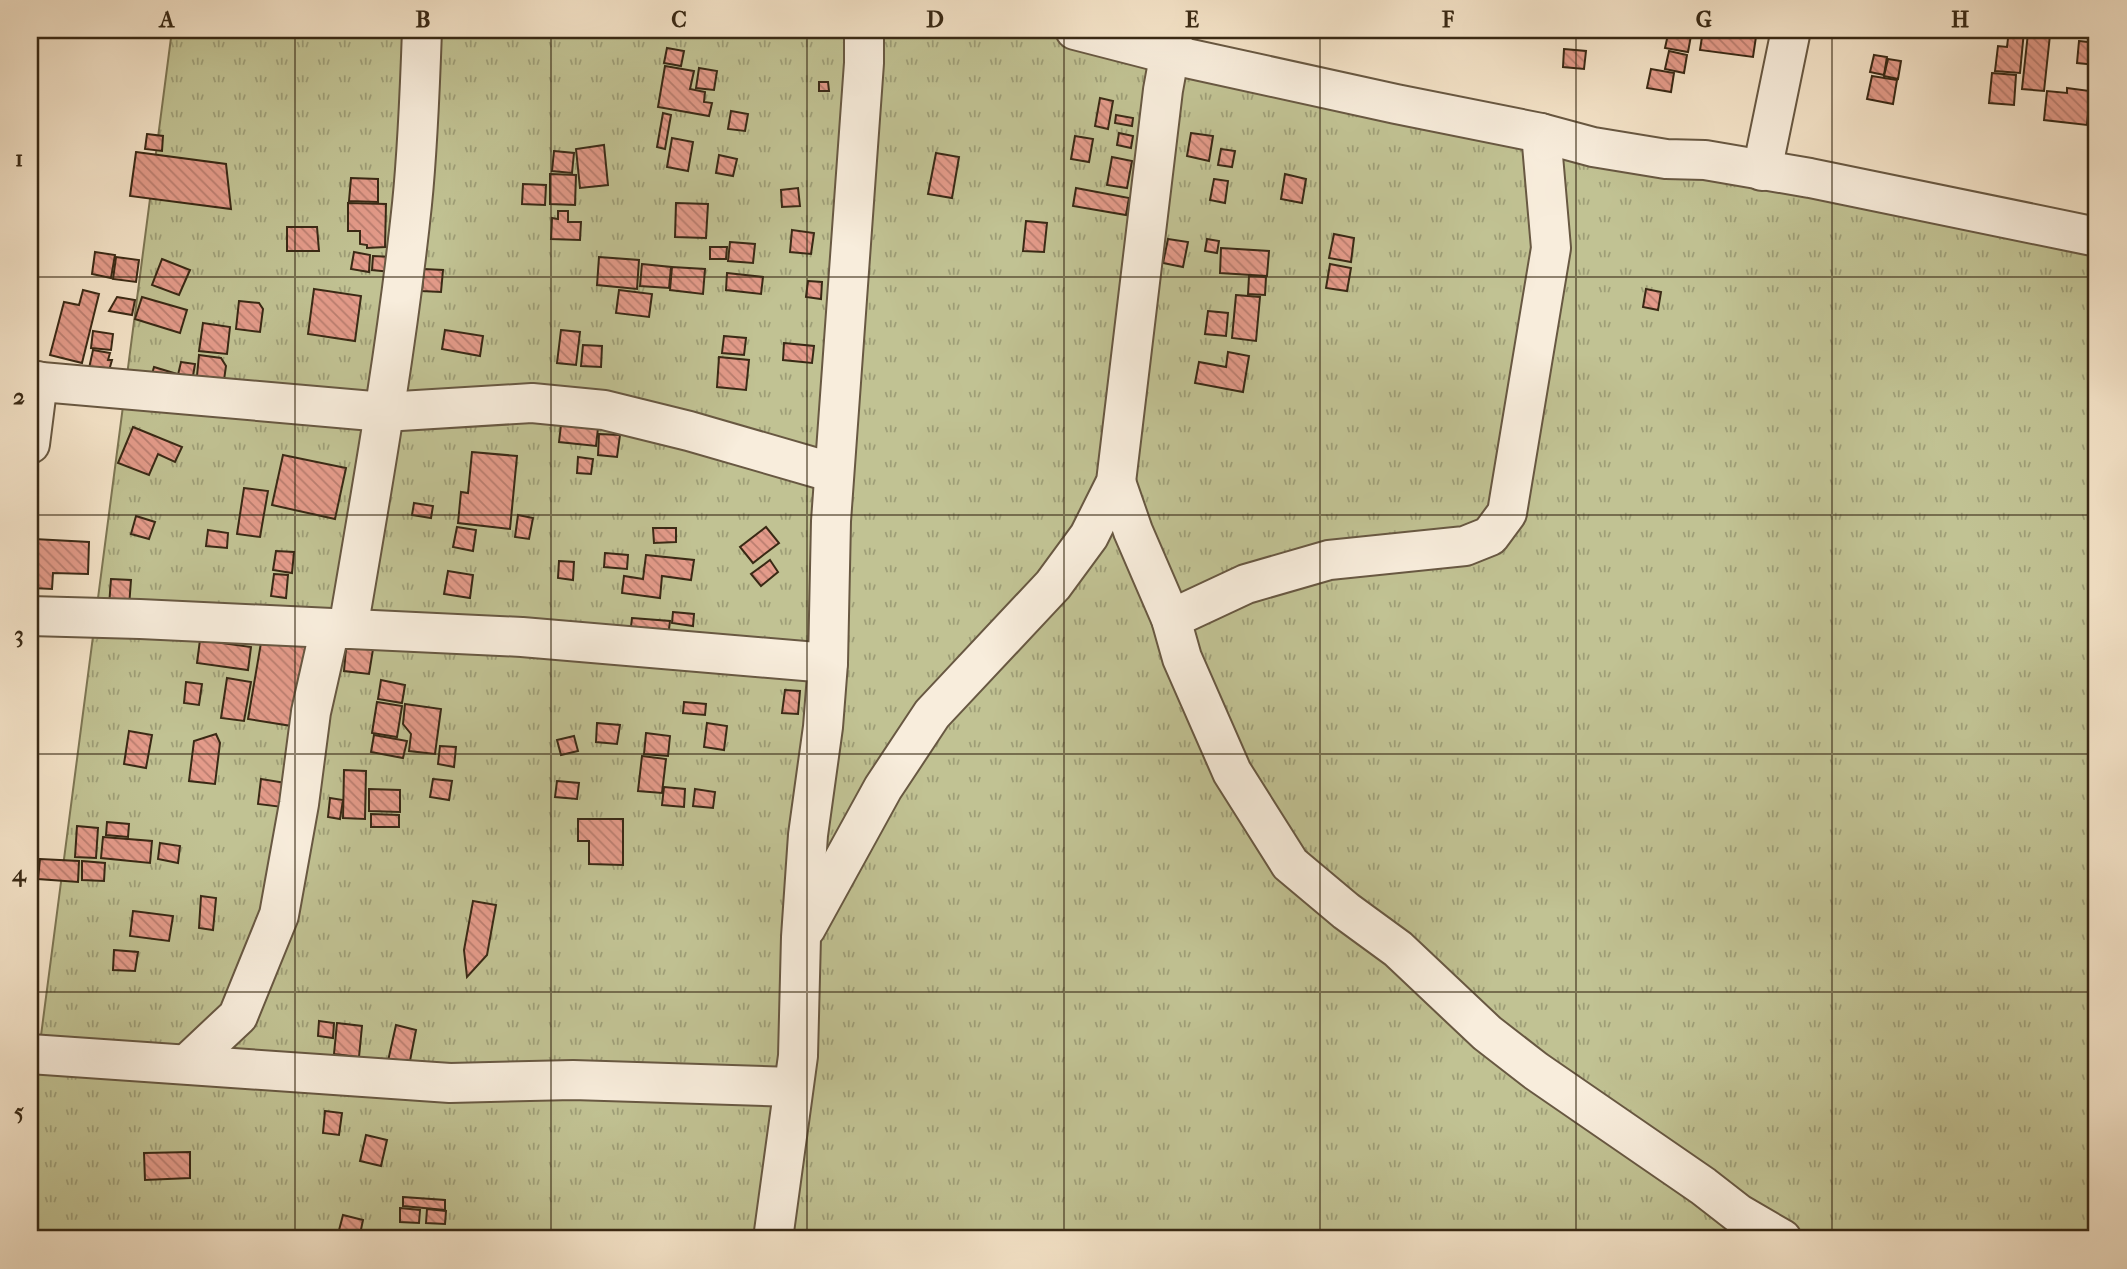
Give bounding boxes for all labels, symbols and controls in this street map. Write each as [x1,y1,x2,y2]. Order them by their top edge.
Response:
text: A [158,6,176,33]
text: B [416,6,431,33]
text: C [671,6,687,33]
text: D [926,6,944,33]
text: E [1185,6,1199,33]
text: F [1441,6,1455,33]
text: G [1696,6,1712,33]
text: H [1951,6,1969,33]
text: 1 [15,145,23,172]
text: 2 [13,383,25,410]
text: 3 [14,621,24,648]
text: 4 [11,860,27,887]
text: 5 [14,1098,24,1125]

